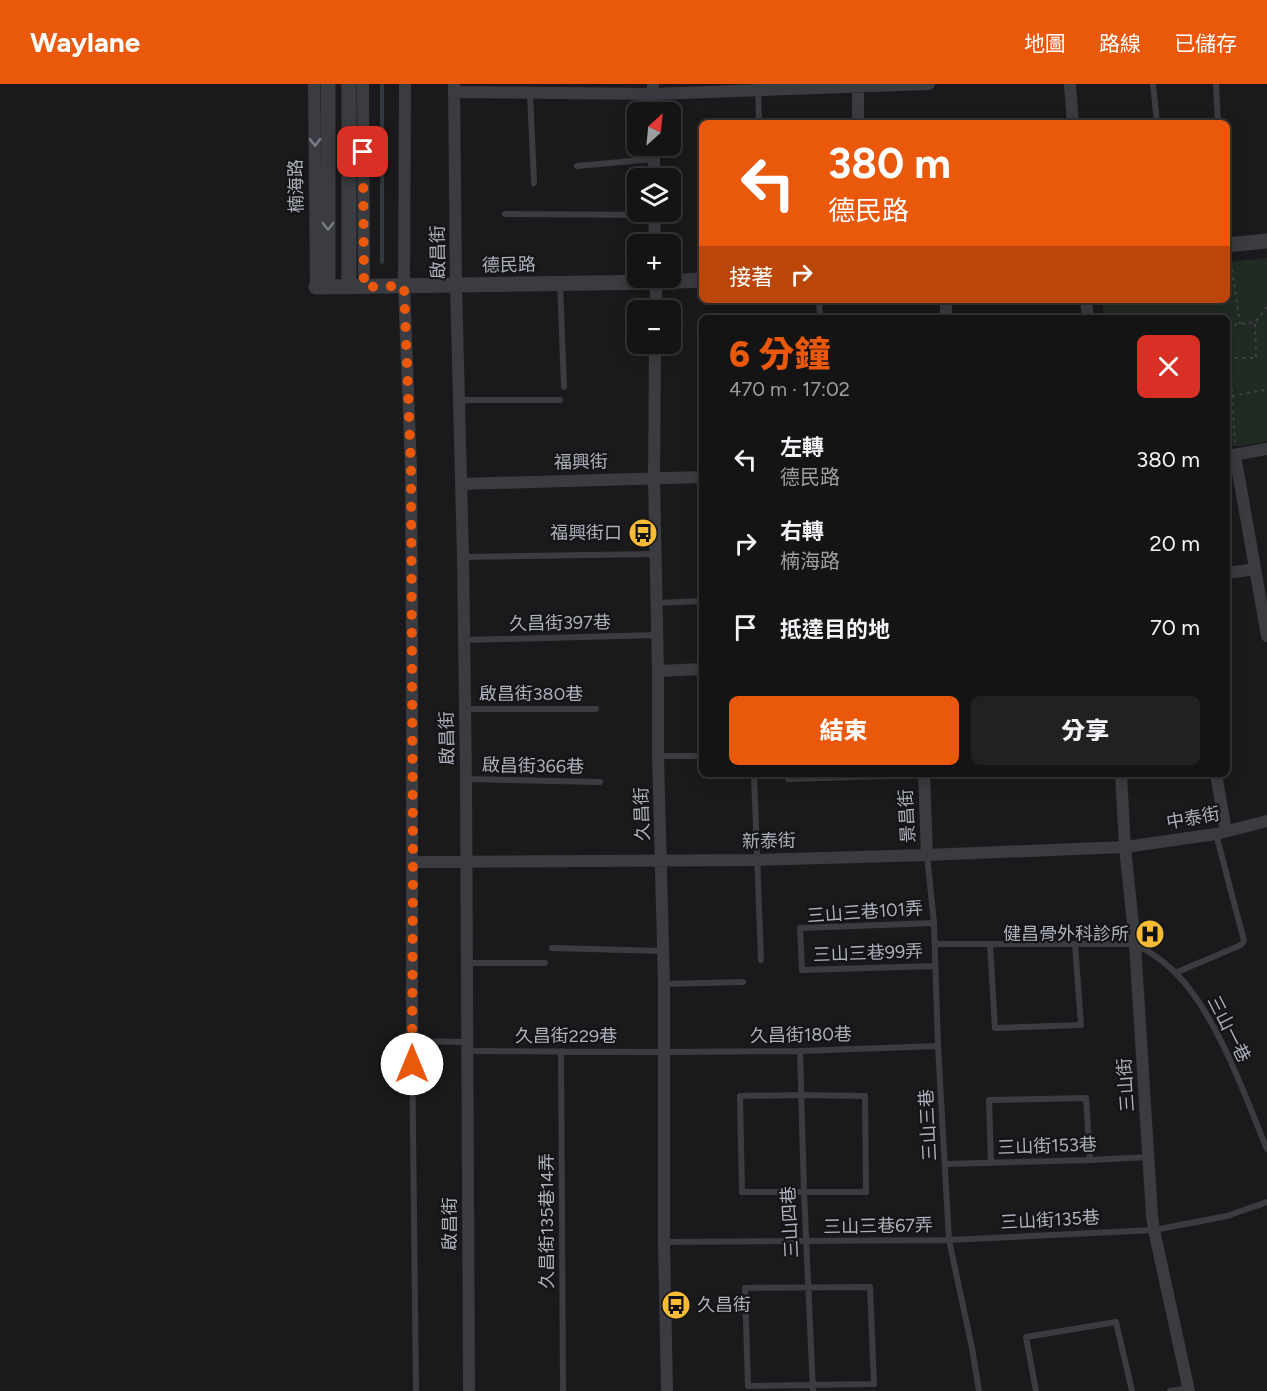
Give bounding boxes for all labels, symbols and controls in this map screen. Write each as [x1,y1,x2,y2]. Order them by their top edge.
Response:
text: Waylane [30,25,140,59]
text: 地圖 [1024,31,1066,56]
text: 路線 [1099,31,1141,56]
text: 已儲存 [1174,31,1237,56]
north arrow [627,102,681,156]
map controls [627,102,681,354]
pin [337,126,388,177]
icon: arrive [346,135,379,168]
one-way arrow [309,138,321,147]
text: 380 m [828,138,951,189]
icon: left [729,144,807,222]
street label: 楠海路 [285,159,307,213]
button: layers [627,168,681,222]
text: 德民路 [828,194,909,227]
one-way arrow [322,222,334,231]
street label: 啟昌街 [427,225,449,279]
button: + [627,234,681,288]
street label: 德民路 [482,254,536,276]
icon: right [785,258,818,291]
text: 接著 [729,264,773,291]
button: − [627,300,681,354]
text: 6 分鐘 [729,333,831,376]
button: close [1137,335,1200,398]
text: 470 m · 17:02 [729,377,850,401]
text: 左轉 [780,434,824,461]
icon: left [729,443,762,476]
text: 380 m [1136,446,1200,473]
street label: 福興街 [554,451,608,473]
text: 德民路 [780,465,840,489]
bus stop icon: 福興街口 [627,517,659,549]
text: 右轉 [780,518,824,545]
place label: 福興街口 [550,522,622,544]
icon: right [729,527,762,560]
text: 20 m [1149,530,1200,557]
text: 楠海路 [780,549,840,573]
street label: 久昌街397巷 [509,611,611,635]
icon: arrive [729,611,762,644]
text: 70 m [1150,614,1200,641]
text: 抵達目的地 [780,616,890,643]
street label: 啟昌街380巷 [479,683,583,705]
button: 結束 [729,696,959,765]
button: 分享 [971,696,1200,765]
street label: 啟昌街 [436,711,458,765]
street label: 啟昌街366巷 [482,754,584,778]
street label: 久昌街 [630,787,654,841]
street label: 景昌街 [895,788,919,844]
street label: 中泰街 [1165,802,1221,834]
street label: 新泰街 [742,830,796,852]
street label: 三山三巷101弄 [806,897,924,927]
hospital icon: 健昌骨外科診所 [1134,918,1166,950]
place label: 健昌骨外科診所 [1003,923,1129,945]
street label: 三山三巷99弄 [812,940,924,966]
street label: 三山一巷 [1203,992,1255,1066]
street label: 久昌街180巷 [750,1023,852,1047]
street label: 久昌街229巷 [515,1025,617,1047]
position arrow [380,1032,444,1096]
street label: 三山街 [1113,1057,1139,1113]
street label: 三山三巷 [915,1088,941,1162]
street label: 三山街153巷 [997,1133,1097,1159]
street label: 久昌街135巷14弄 [536,1153,558,1289]
street label: 三山四巷 [777,1185,803,1259]
street label: 啟昌街 [439,1197,461,1251]
street label: 三山街135巷 [1000,1206,1100,1234]
street label: 三山三巷67弄 [823,1214,933,1238]
bus stop icon: 久昌街 [660,1289,692,1321]
place label: 久昌街 [697,1294,751,1316]

